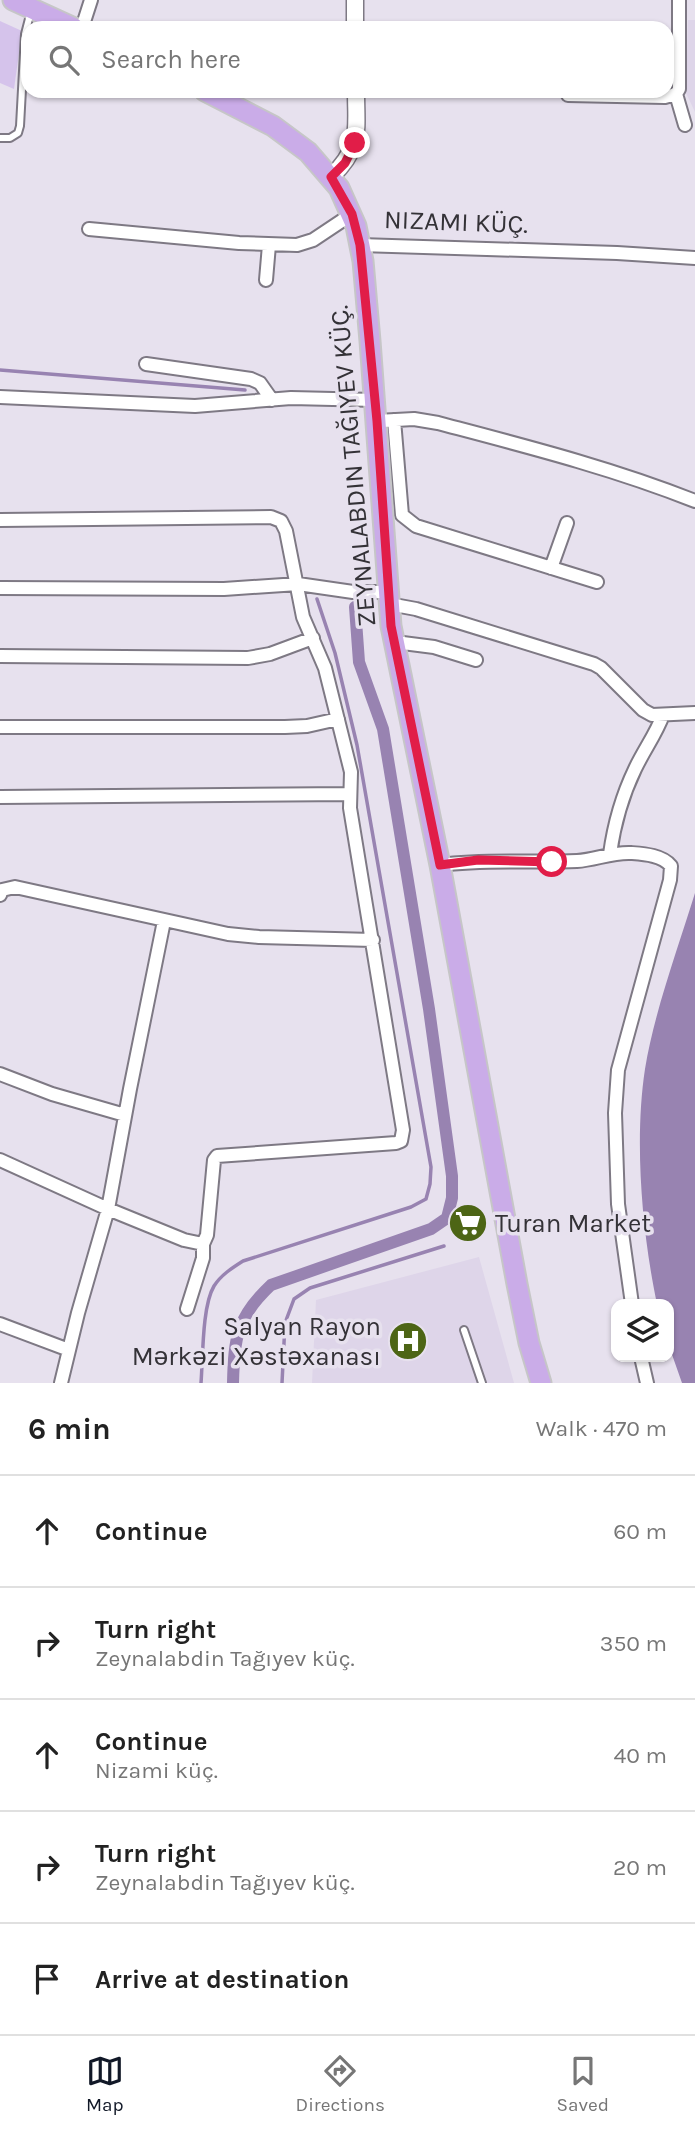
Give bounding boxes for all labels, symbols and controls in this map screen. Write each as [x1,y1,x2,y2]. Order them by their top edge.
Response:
search box [21,21,674,98]
icon: search [45,41,83,79]
text: Search here [101,44,241,75]
route end [339,127,370,158]
street label: NIZAMI KÜÇ. [383,204,529,240]
street label: ZEYNALABDIN TAĞIYEV KÜÇ. [324,304,382,628]
route start [536,846,567,877]
supermarket icon: Turan Market [447,1202,489,1244]
place label: Turan Market [495,1208,651,1239]
map controls [611,1299,674,1362]
button: layers [611,1299,674,1362]
place label: Salyan Rayon Mərkəzi Xəstəxanası [132,1311,381,1372]
hospital icon: Salyan Rayon Mərkəzi Xəstəxanası [387,1320,429,1362]
text: 6 min [28,1411,111,1447]
text: Walk · 470 m [536,1415,667,1442]
icon: ahead [28,1512,66,1550]
text: Continue [95,1516,207,1547]
text: 60 m [613,1518,667,1545]
text: Turn right [95,1614,216,1645]
icon: right [28,1624,66,1662]
text: 350 m [600,1630,667,1657]
text: Zeynalabdin Tağıyev küç. [95,1645,355,1672]
text: Continue [95,1726,207,1757]
icon: ahead [28,1736,66,1774]
text: 40 m [614,1742,667,1769]
text: Nizami küç. [95,1757,218,1784]
text: Turn right [95,1838,216,1869]
icon: right [28,1848,66,1886]
text: 20 m [613,1854,667,1881]
text: Zeynalabdin Tağıyev küç. [95,1869,355,1896]
icon: arrive [28,1960,66,1998]
text: Arrive at destination [95,1964,349,1995]
tab: Map [86,2052,124,2116]
tab: Directions [296,2052,385,2116]
tab: Saved [557,2052,609,2116]

